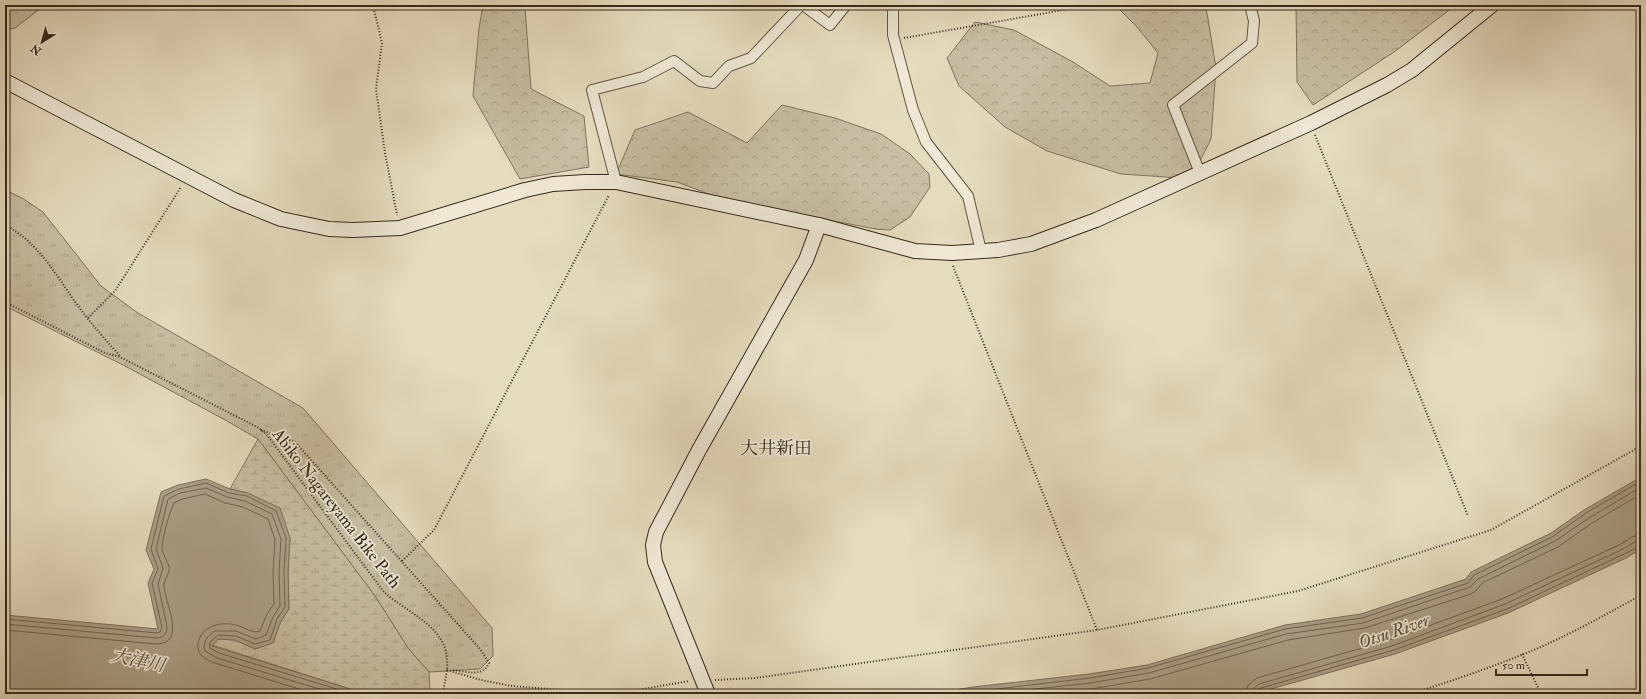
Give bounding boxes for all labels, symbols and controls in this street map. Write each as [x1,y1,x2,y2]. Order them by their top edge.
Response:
north arrow [22,22,62,62]
text: N [28,41,45,58]
street label: Abiko Nagareyama Bike Path [266,423,406,593]
district label: 大井新田 [740,437,812,460]
water label: Otsu River [1356,608,1434,654]
water label: 大津川 [109,644,169,678]
scale bar [1496,651,1587,677]
text: 50 m [1502,658,1526,673]

